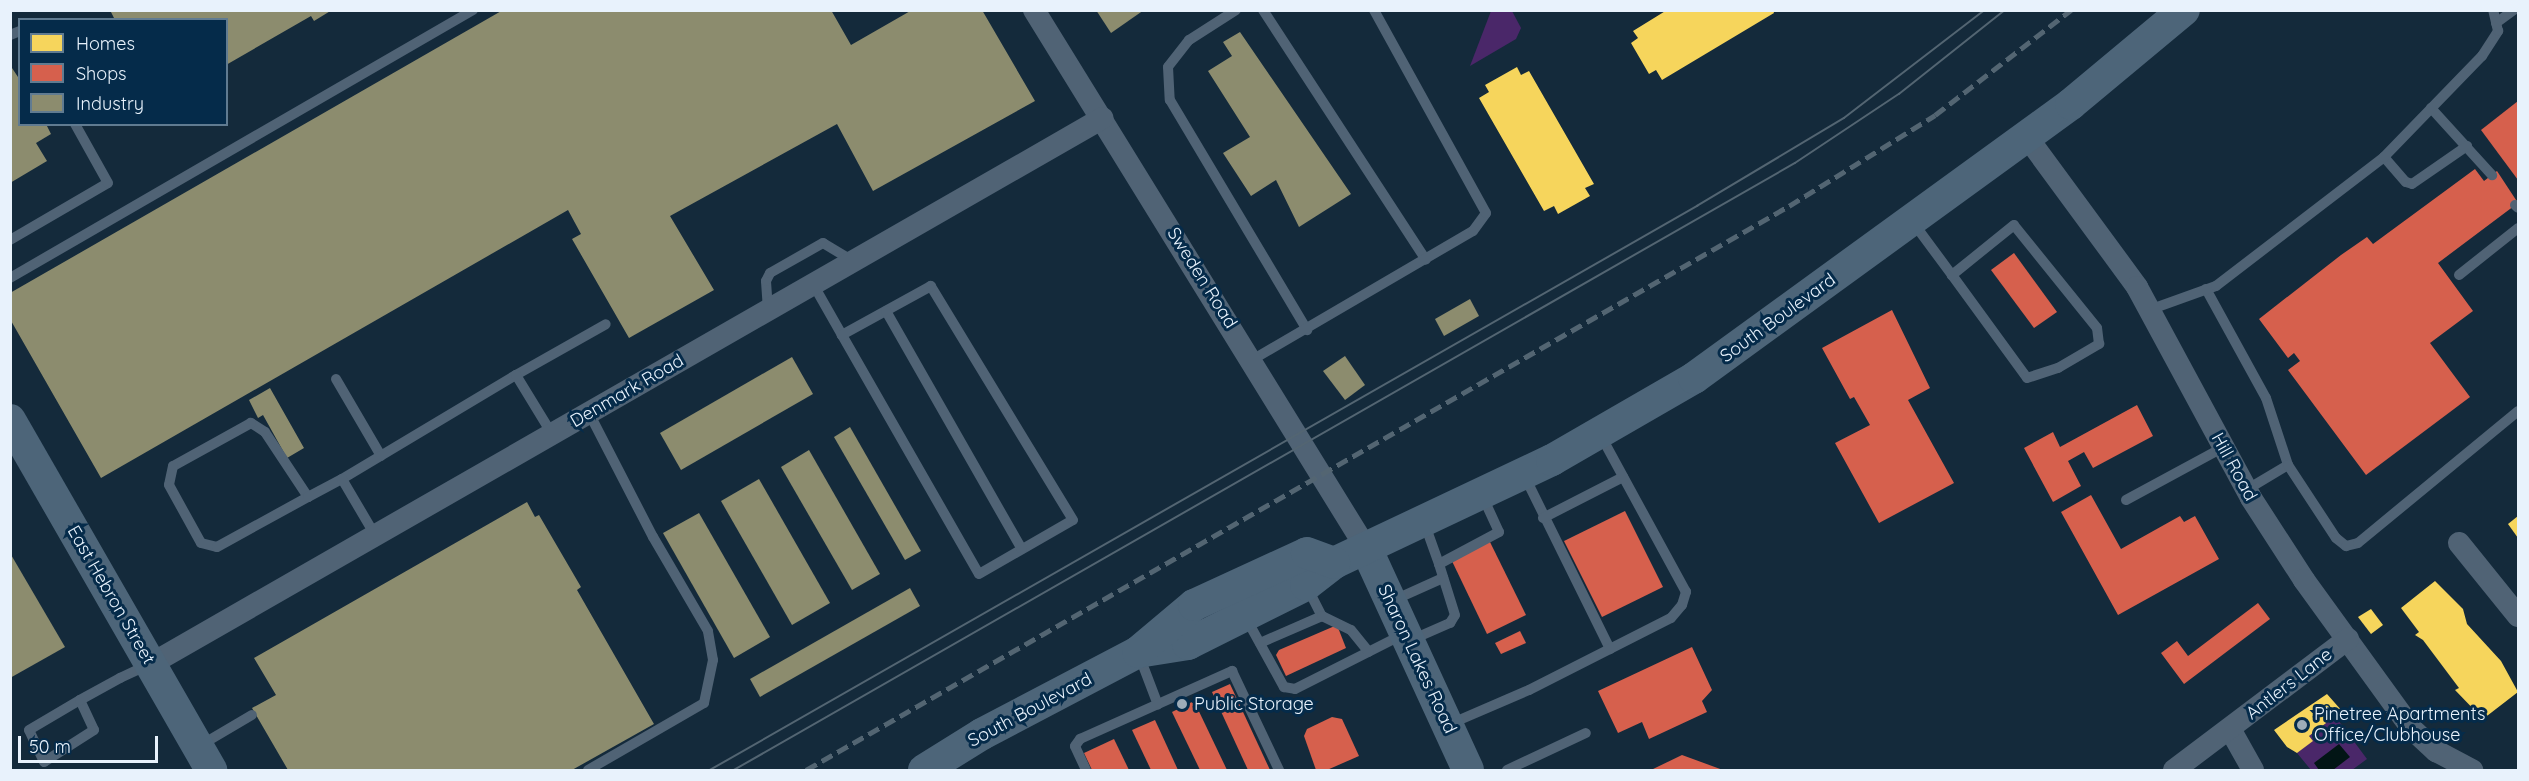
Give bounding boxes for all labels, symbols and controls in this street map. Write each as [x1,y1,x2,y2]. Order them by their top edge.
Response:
legend [18,18,228,126]
text: Homes [76,32,135,55]
text: Shops [76,62,127,85]
text: Industry [76,92,144,115]
street label: Sweden Road [1162,224,1242,332]
street label: South Boulevard [1716,269,1840,367]
street label: Denmark Road [567,350,687,432]
street label: Hill Road [2206,429,2262,505]
street label: East Hebron Street [63,522,159,668]
street label: Sharon Lakes Road [1373,581,1461,737]
street label: Antlers Lane [2242,644,2336,724]
street label: South Boulevard [964,668,1096,752]
place label: Public Storage [1194,693,1314,715]
marker: Public Storage [1175,697,1189,711]
place label: Pinetree Apartments Office/Clubhouse [2314,704,2485,746]
marker: Pinetree Apartments Office/Clubhouse [2295,718,2309,732]
scale bar [21,724,160,762]
text: 50 m [29,735,71,758]

